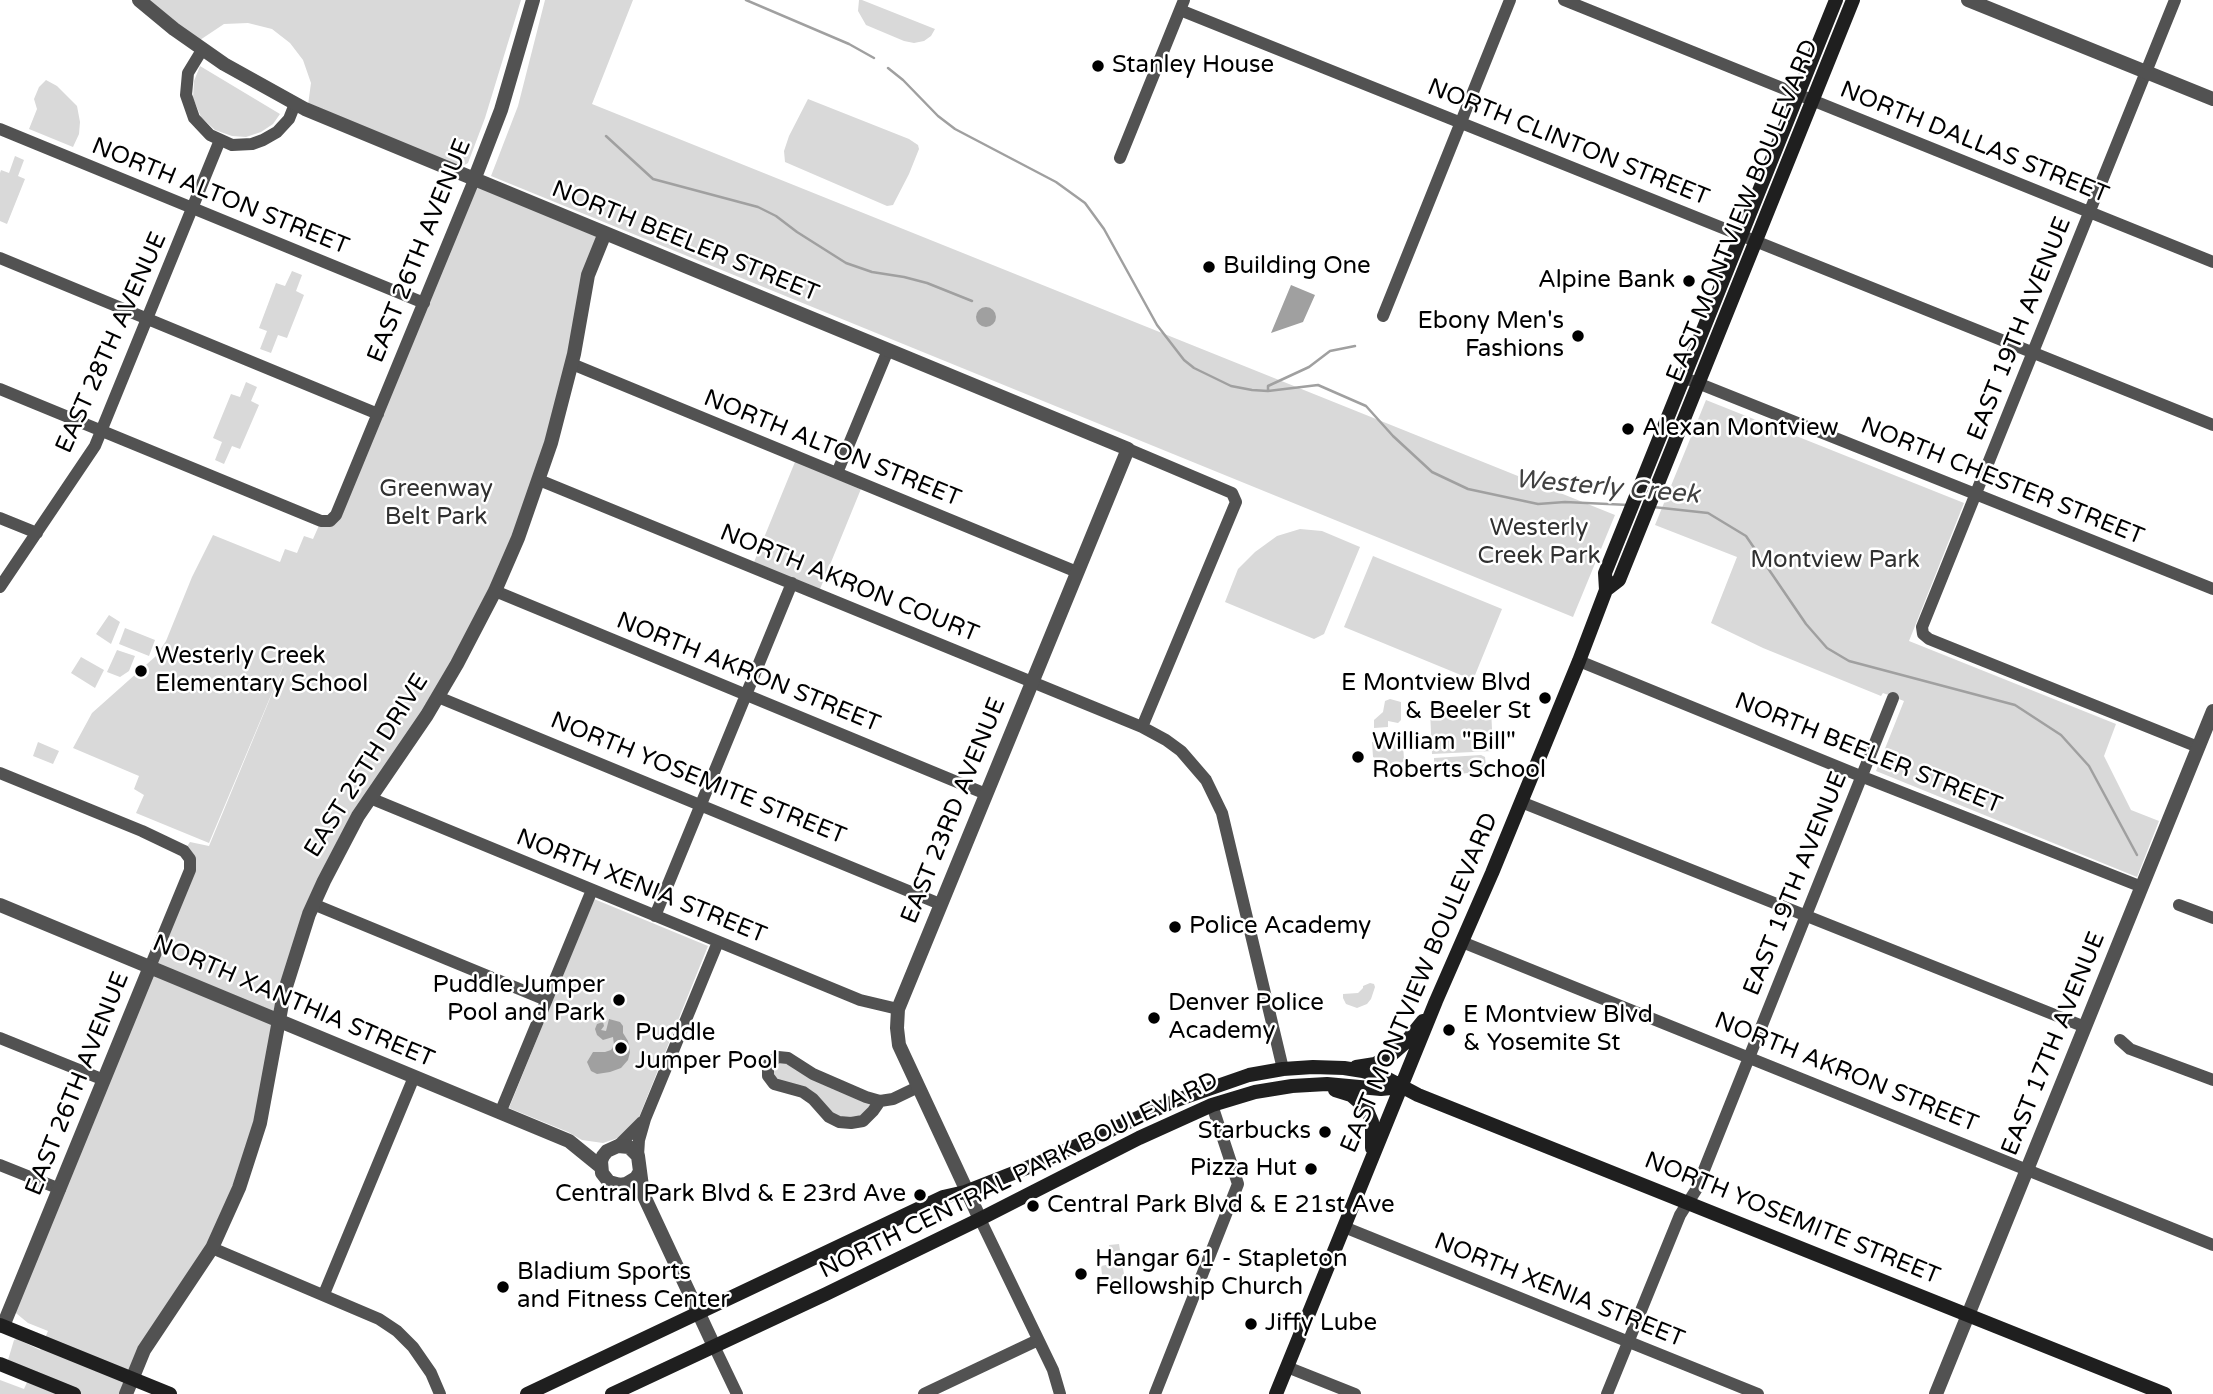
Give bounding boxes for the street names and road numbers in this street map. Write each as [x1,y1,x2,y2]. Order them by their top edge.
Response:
street label: EAST MONTVIEW BOULEVARD [1661,36,1825,386]
street label: NORTH CLINTON STREET [1423,73,1713,213]
street label: NORTH DALLAS STREET [1835,76,2113,210]
street label: NORTH ALTON STREET [87,132,353,262]
street label: EAST 26TH AVENUE [362,135,478,367]
street label: NORTH BEELER STREET [547,175,823,309]
street label: EAST 19TH AVENUE [1962,213,2078,445]
street label: EAST 28TH AVENUE [50,228,174,458]
street label: NORTH ALTON STREET [699,384,965,514]
street label: NORTH CHESTER STREET [1856,412,2148,552]
street label: NORTH AKRON COURT [715,519,983,649]
street label: NORTH AKRON STREET [612,607,884,739]
street label: EAST 25TH DRIVE [299,669,435,863]
street label: NORTH BEELER STREET [1730,687,2006,821]
street label: EAST 23RD AVENUE [895,694,1013,928]
street label: NORTH YOSEMITE STREET [546,706,850,852]
street label: EAST 19TH AVENUE [1738,768,1854,1000]
street label: EAST MONTVIEW BOULEVARD [1335,809,1505,1157]
street label: NORTH XENIA STREET [512,824,770,950]
street label: EAST 17TH AVENUE [1996,928,2112,1160]
street label: NORTH XANTHIA STREET [148,929,438,1075]
street label: EAST 26TH AVENUE [20,968,136,1200]
street label: NORTH AKRON STREET [1710,1007,1982,1139]
street label: NORTH CENTRAL PARK BOULEVARD [815,1067,1223,1285]
street label: NORTH YOSEMITE STREET [1640,1146,1944,1292]
street label: NORTH XENIA STREET [1430,1228,1688,1354]

